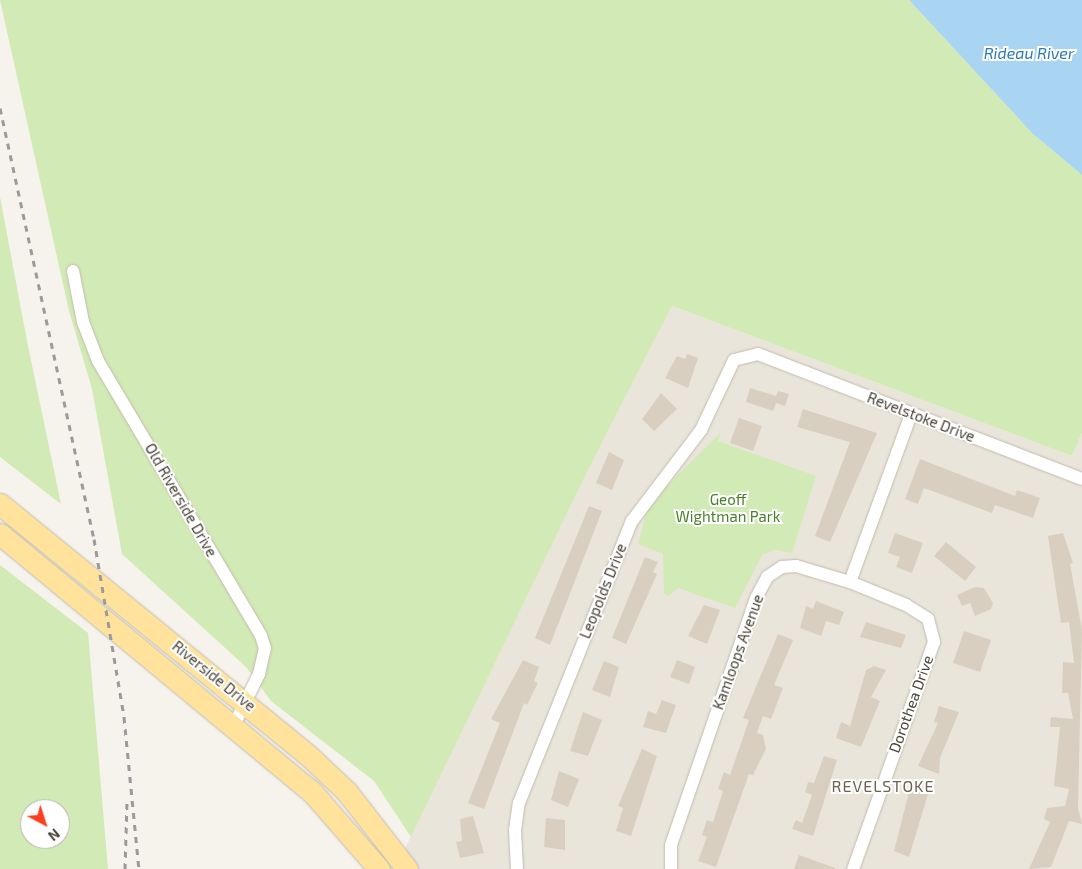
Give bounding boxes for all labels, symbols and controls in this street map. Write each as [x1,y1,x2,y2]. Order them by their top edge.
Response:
water label: Rideau River [984,43,1074,63]
street label: Revelstoke Drive [865,388,977,446]
street label: Old Riverside Drive [141,440,221,560]
park label: Geoff Wightman Park [676,490,780,525]
street label: Leopolds Drive [576,541,630,641]
street label: Kamloops Avenue [709,592,767,712]
street label: Riverside Drive [169,637,259,715]
street label: Dorothea Drive [885,653,937,755]
district label: REVELSTOKE [830,776,936,796]
north arrow [20,799,70,849]
text: N [45,825,64,845]

